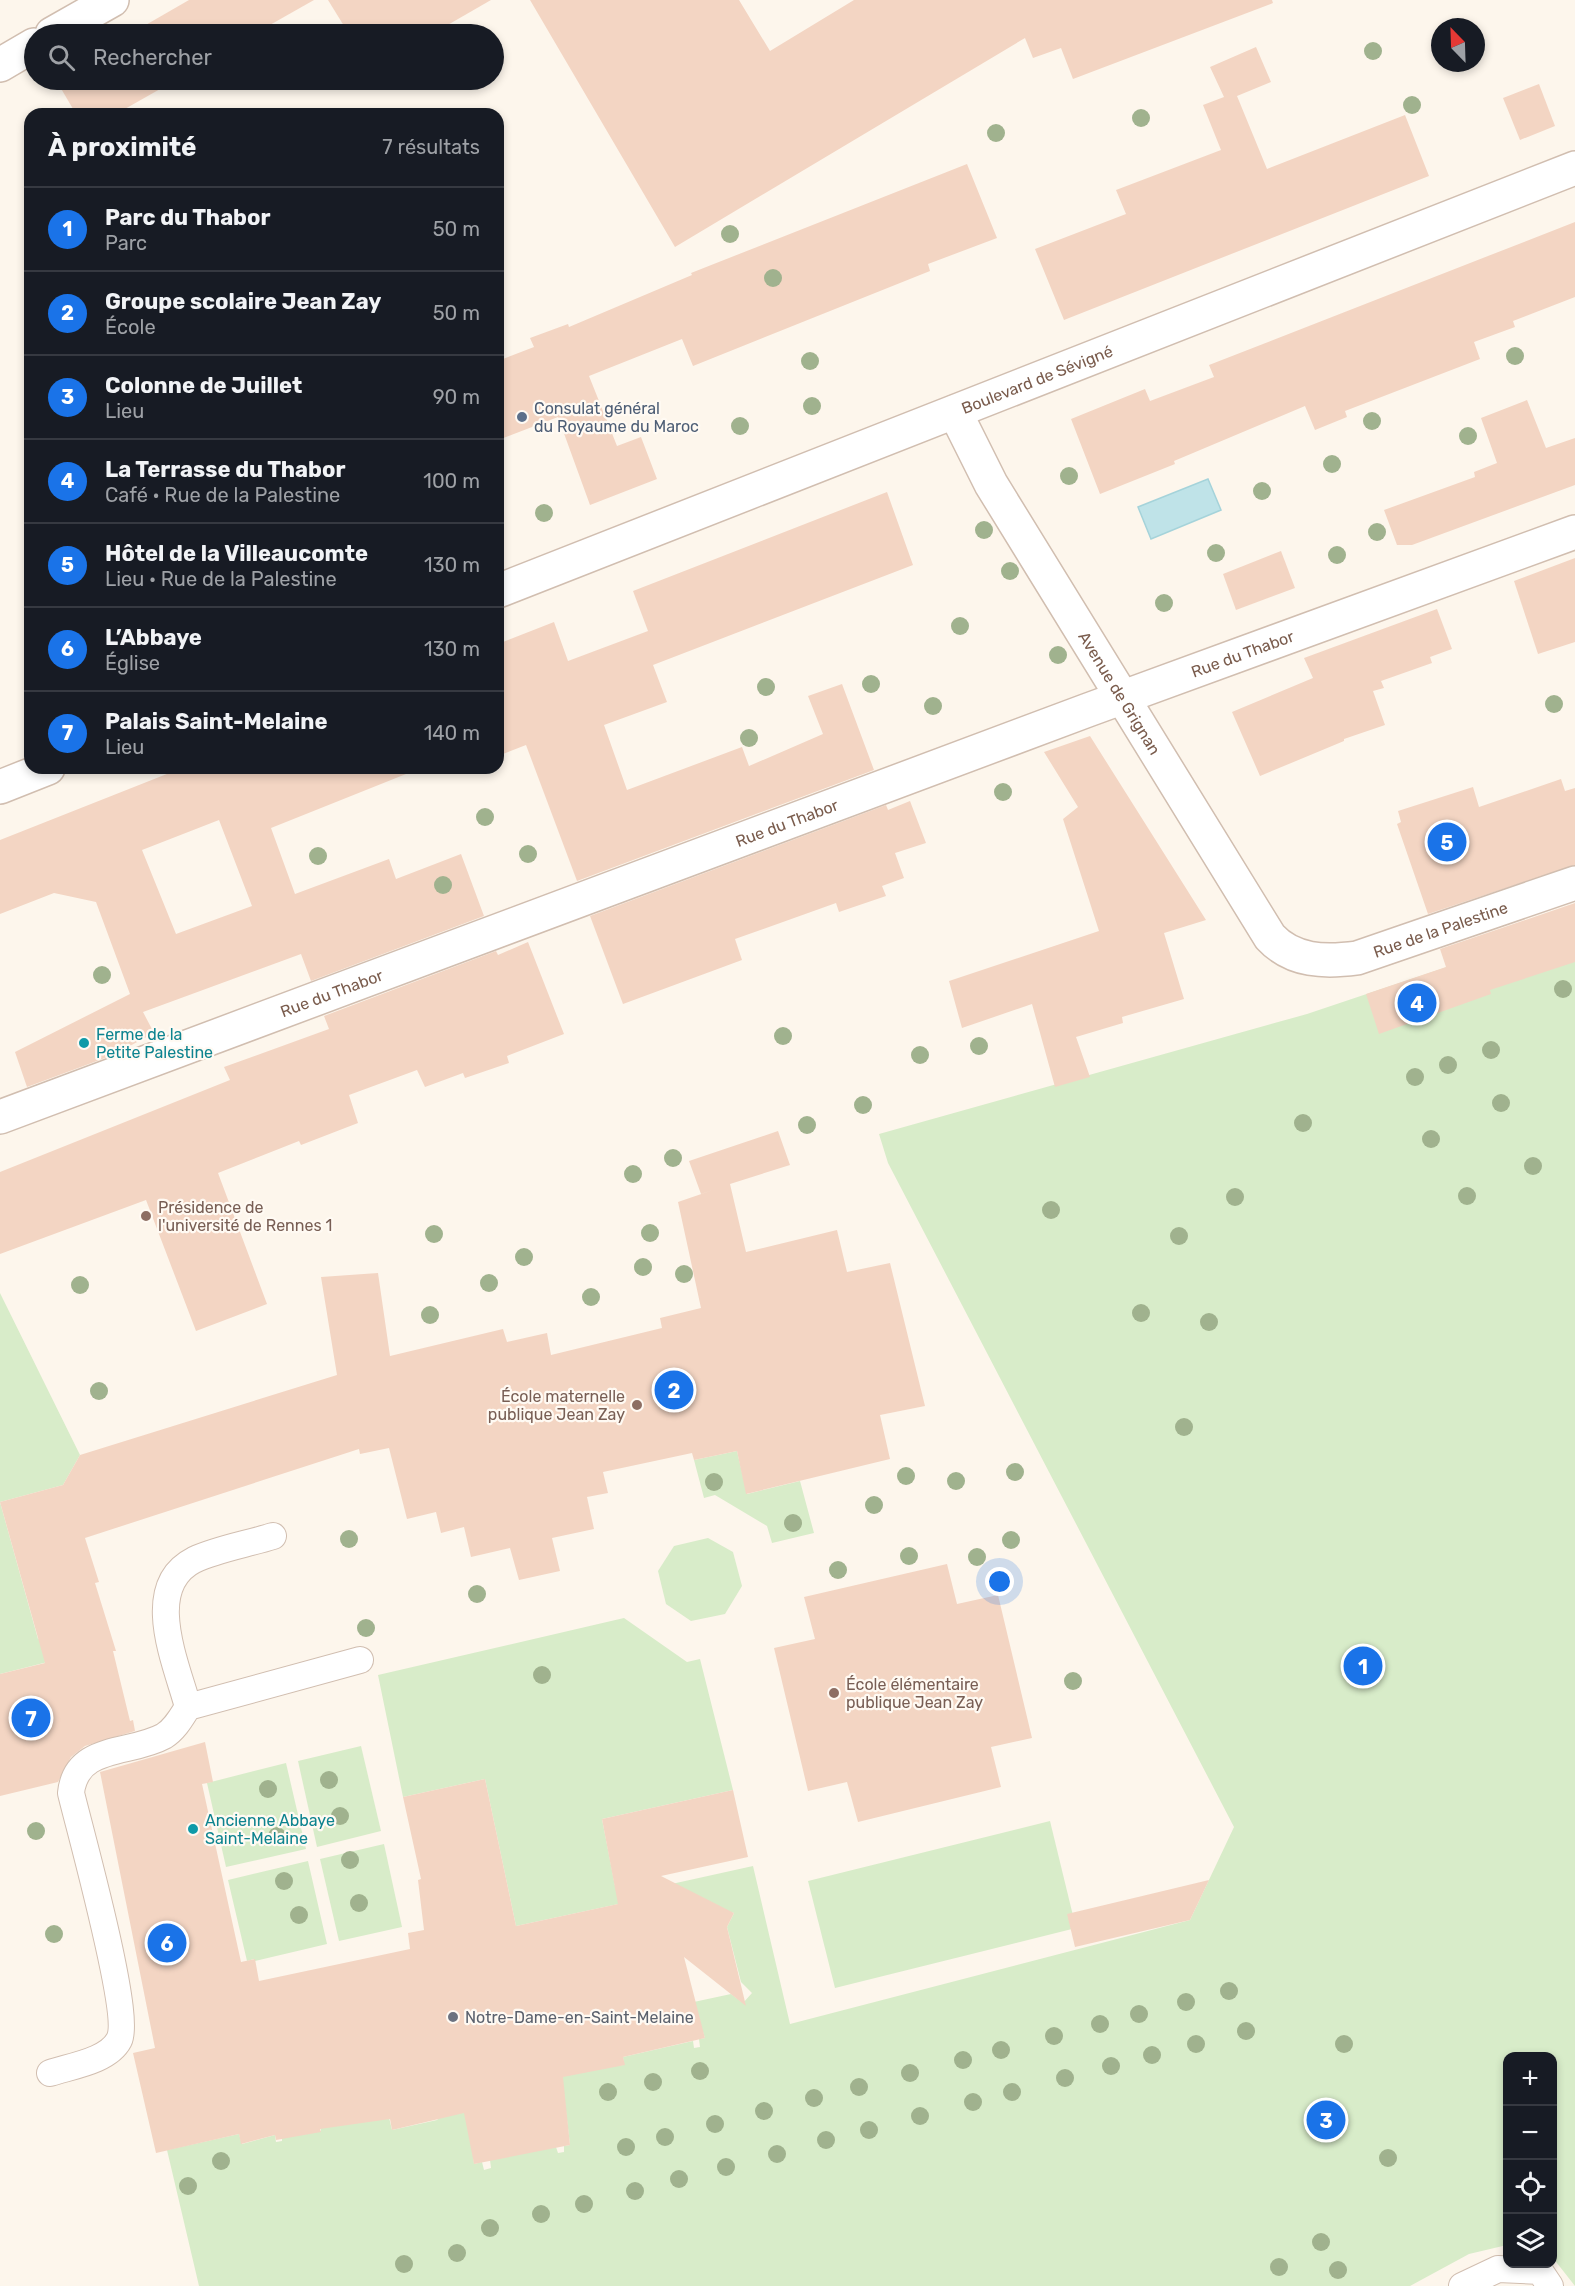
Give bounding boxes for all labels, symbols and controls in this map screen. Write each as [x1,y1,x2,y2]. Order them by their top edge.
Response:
north arrow [1431,18,1485,72]
search box [24,24,504,90]
icon: search [45,41,78,74]
text: Rechercher [93,44,212,71]
text: À proximité [48,132,197,163]
text: 7 résultats [382,135,480,159]
text: Parc du Thabor [105,204,270,231]
text: 1 [63,217,72,241]
text: 50 m [433,217,480,241]
text: Parc [105,231,147,255]
text: Groupe scolaire Jean Zay [105,288,381,315]
text: 2 [61,301,74,325]
text: 50 m [433,301,480,325]
text: École [105,315,156,339]
street label: Boulevard de Sévigné [959,341,1115,418]
text: Colonne de Juillet [105,372,302,399]
text: 3 [61,385,74,409]
text: 90 m [433,385,480,409]
text: Lieu [105,399,144,423]
place label: Consulat général du Royaume du Maroc [534,399,699,436]
marker: Consulat général du Royaume du Maroc [515,410,529,424]
text: La Terrasse du Thabor [105,456,345,483]
text: 4 [61,469,74,493]
text: 100 m [423,469,480,493]
text: Café · Rue de la Palestine [105,483,340,507]
text: Hôtel de la Villeaucomte [105,540,368,567]
text: 5 [61,553,74,577]
text: 130 m [424,553,480,577]
text: Lieu · Rue de la Palestine [105,567,337,591]
text: L’Abbaye [105,624,202,651]
street label: Rue du Thabor [1188,626,1296,681]
street label: Avenue de Grignan [1075,628,1165,758]
text: 6 [61,637,74,661]
text: 130 m [424,637,480,661]
text: Église [105,651,160,675]
text: Palais Saint-Melaine [105,708,328,735]
text: 7 [62,721,73,745]
text: 140 m [424,721,480,745]
text: Lieu [105,735,144,759]
street label: Rue du Thabor [733,795,841,851]
pin: 5 [1428,820,1466,864]
street label: Rue de la Palestine [1371,897,1510,961]
street label: Rue du Thabor [278,965,386,1021]
pin: 4 [1398,980,1436,1026]
place label: Ferme de la Petite Palestine [96,1025,213,1062]
marker: Ferme de la Petite Palestine [77,1036,91,1050]
place label: Présidence de l'université de Rennes 1 [158,1198,332,1235]
marker: Présidence de l'université de Rennes 1 [139,1209,153,1223]
pin: 2 [654,1368,694,1412]
place label: École maternelle publique Jean Zay [488,1387,625,1424]
marker: École maternelle publique Jean Zay [630,1398,644,1412]
your location [985,1567,1014,1596]
pin: 1 [1344,1644,1382,1688]
place label: École élémentaire publique Jean Zay [846,1675,983,1712]
marker: École élémentaire publique Jean Zay [827,1686,841,1700]
pin: 7 [12,1696,51,1740]
place label: Ancienne Abbaye Saint-Melaine [205,1811,335,1848]
marker: Ancienne Abbaye Saint-Melaine [186,1822,200,1836]
pin: 6 [148,1920,186,1966]
place label: Notre-Dame-en-Saint-Melaine [465,2008,694,2027]
marker: Notre-Dame-en-Saint-Melaine [446,2010,460,2024]
map controls [1503,2052,1557,2268]
button: + [1503,2052,1557,2106]
pin: 3 [1306,2098,1346,2142]
button: − [1503,2106,1557,2160]
button: locate [1503,2160,1557,2214]
button: layers [1503,2214,1557,2268]

